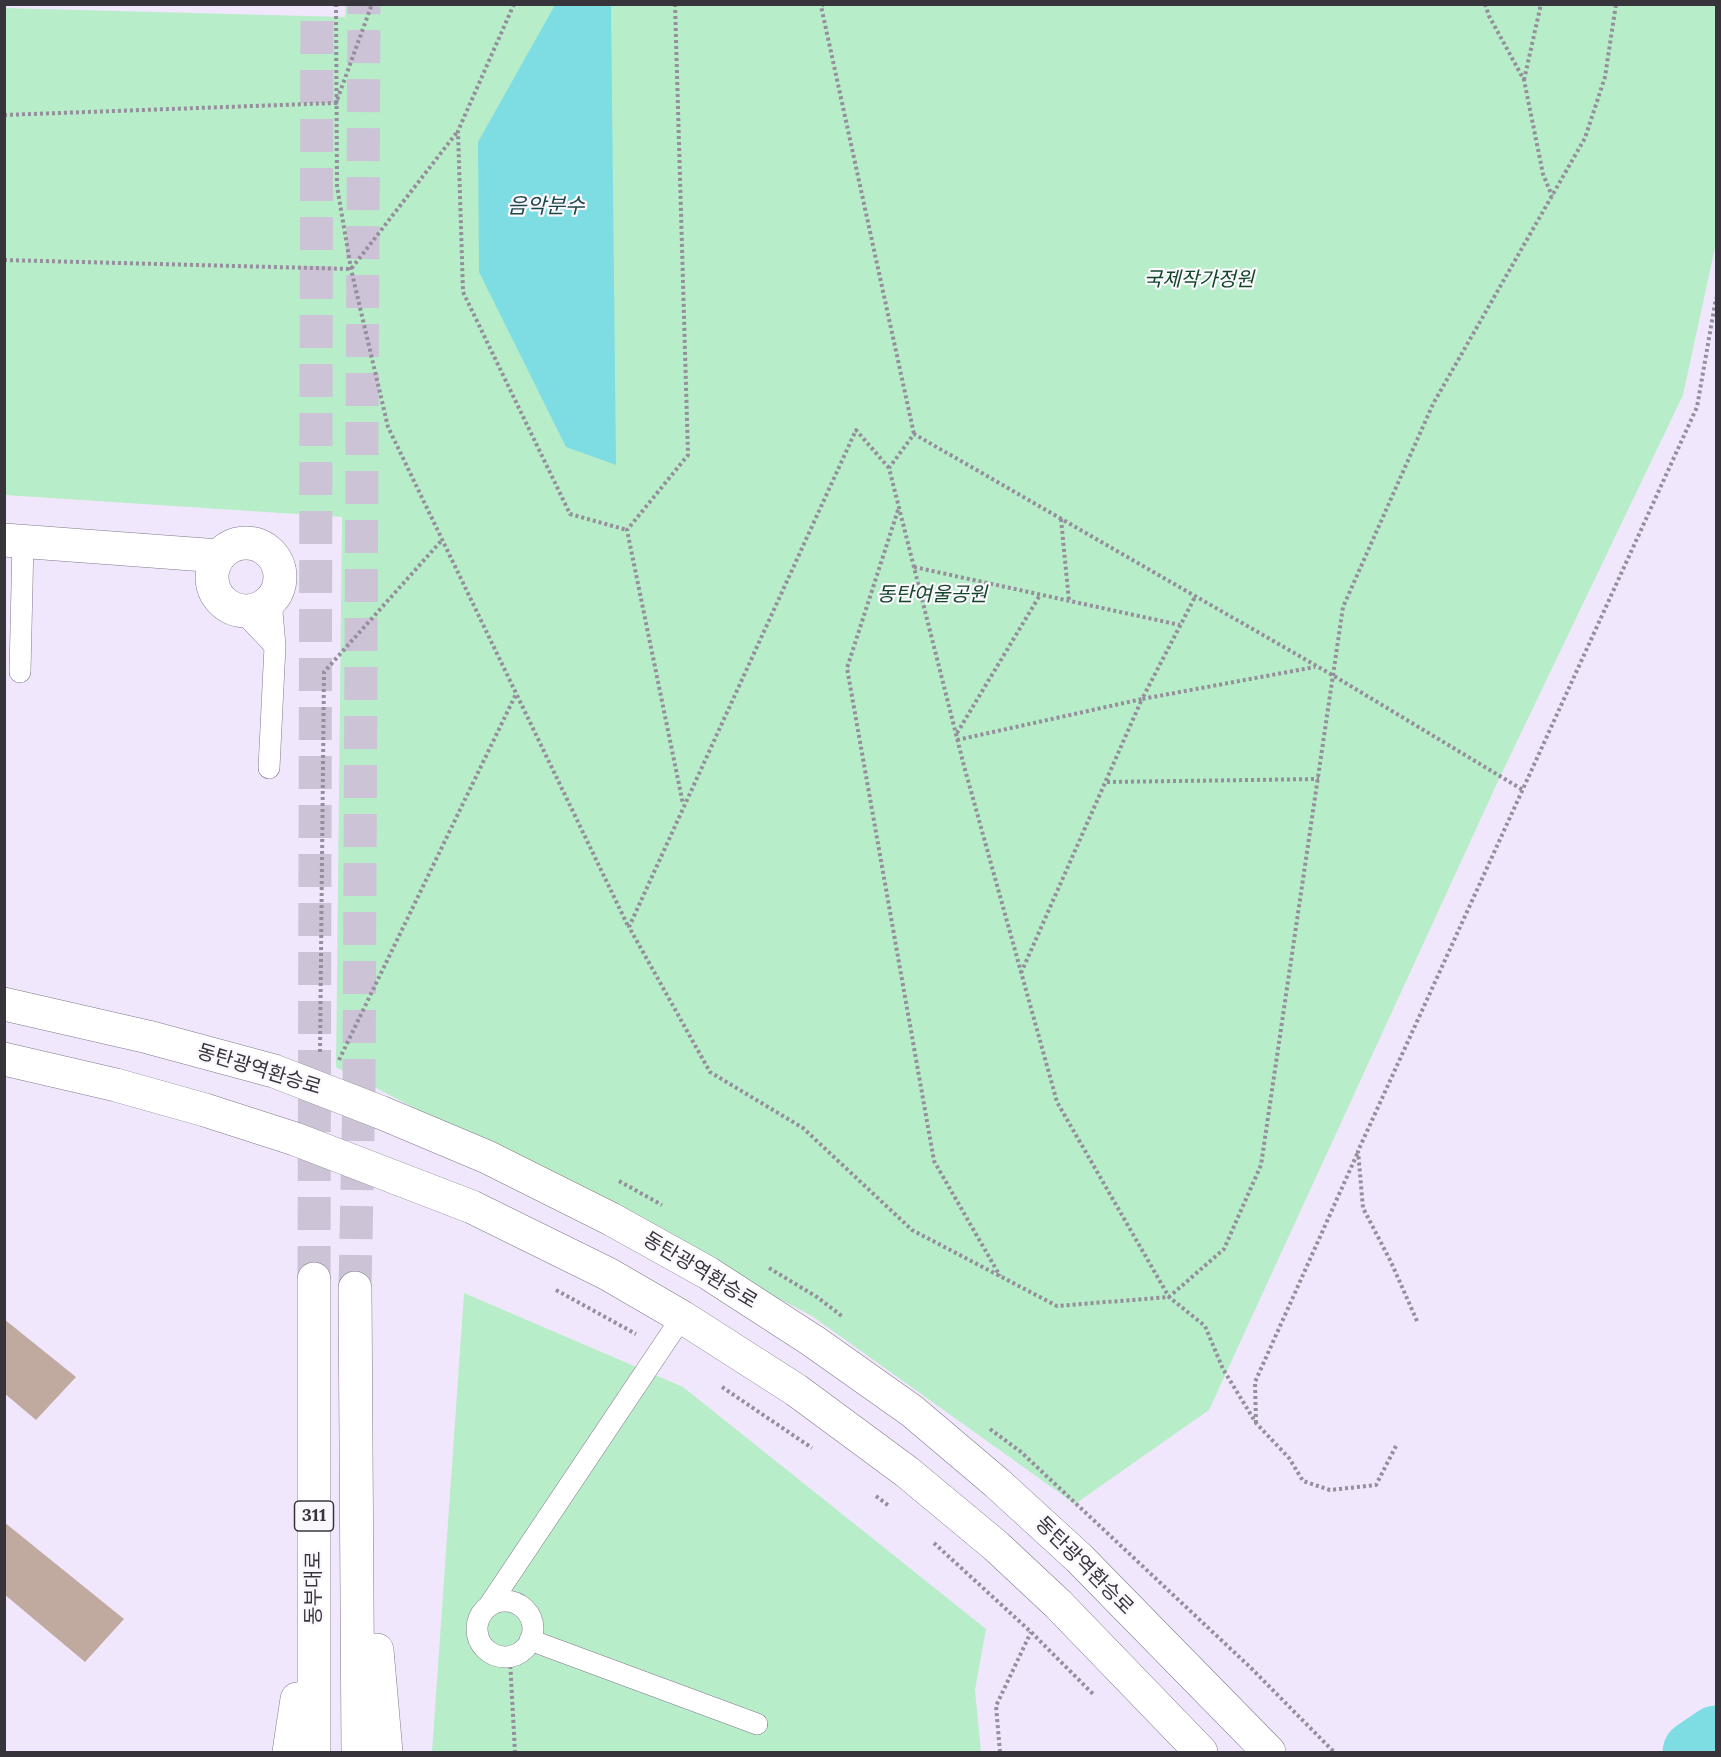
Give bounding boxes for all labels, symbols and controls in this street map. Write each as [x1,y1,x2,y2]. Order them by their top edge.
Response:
water label: 음악분수 [507,194,585,220]
park label: 국제작가정원 [1144,268,1254,292]
park label: 동탄여울공원 [877,583,987,607]
street label: 동탄광역환승로 [194,1040,324,1100]
street label: 동탄광역환승로 [639,1228,761,1314]
road number: 311 [294,1501,334,1531]
street label: 동탄광역환승로 [1030,1512,1138,1620]
street label: 동부대로 [302,1551,326,1625]

